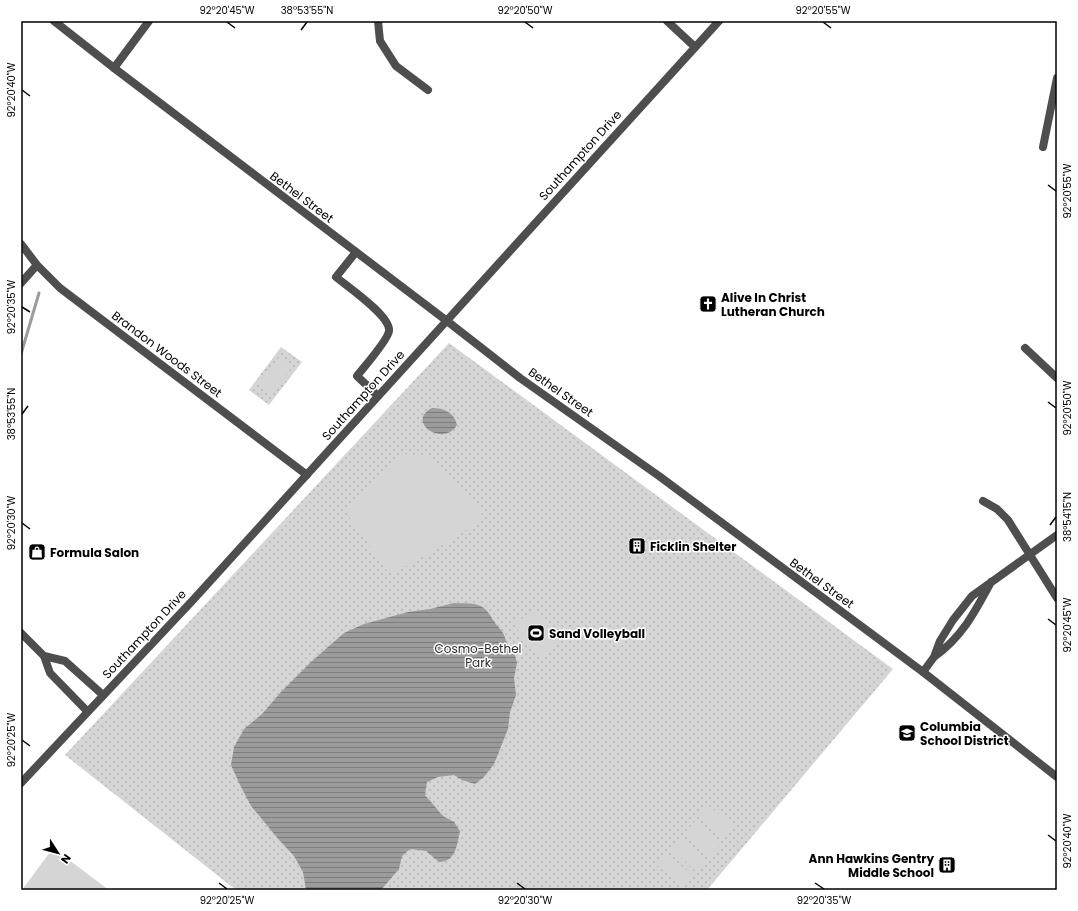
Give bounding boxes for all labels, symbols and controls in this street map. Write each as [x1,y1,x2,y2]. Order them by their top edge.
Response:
text: 92°20'45"W [199,3,255,18]
text: 38°53'55"N [281,3,333,18]
text: 92°20'50"W [497,3,553,18]
text: 92°20'55"W [795,3,851,18]
text: 92°20'40"W [4,62,19,118]
street label: Southampton Drive [535,106,625,204]
text: 92°20'55"W [1060,163,1075,219]
street label: Bethel Street [267,167,337,227]
text: 92°20'35"W [4,279,19,334]
place label: Alive In Christ Lutheran Church [721,289,825,320]
church icon: Alive In Christ Lutheran Church [698,294,718,314]
street label: Brandon Woods Street [108,307,226,401]
street label: Southampton Drive [318,346,408,444]
street label: Bethel Street [525,363,597,421]
text: 92°20'50"W [1060,380,1075,436]
text: 38°53'55"N [4,388,19,440]
text: 38°54'15"N [1060,492,1075,542]
text: 92°20'30"W [4,495,19,550]
building icon: Ficklin Shelter [627,536,647,556]
place label: Ficklin Shelter [650,538,736,555]
shop icon: Formula Salon [27,542,47,562]
place label: Formula Salon [50,544,139,561]
street label: Bethel Street [786,554,858,612]
street label: Southampton Drive [98,586,190,682]
text: 92°20'45"W [1060,597,1075,653]
sports icon: Sand Volleyball [526,623,546,643]
place label: Sand Volleyball [549,625,645,642]
park label: Cosmo-Bethel Park [434,640,522,671]
text: 92°20'25"W [4,713,19,767]
place label: Columbia School District [920,718,1009,749]
school or university icon: Columbia School District [897,723,917,743]
text: 92°20'40"W [1060,813,1075,869]
north arrow [38,833,78,873]
place label: Ann Hawkins Gentry Middle School [809,850,934,881]
text: N [57,851,75,867]
building icon: Ann Hawkins Gentry Middle School [937,855,957,875]
text: 92°20'25"W [200,893,254,908]
text: 92°20'30"W [498,893,553,908]
text: 92°20'35"W [797,893,852,908]

